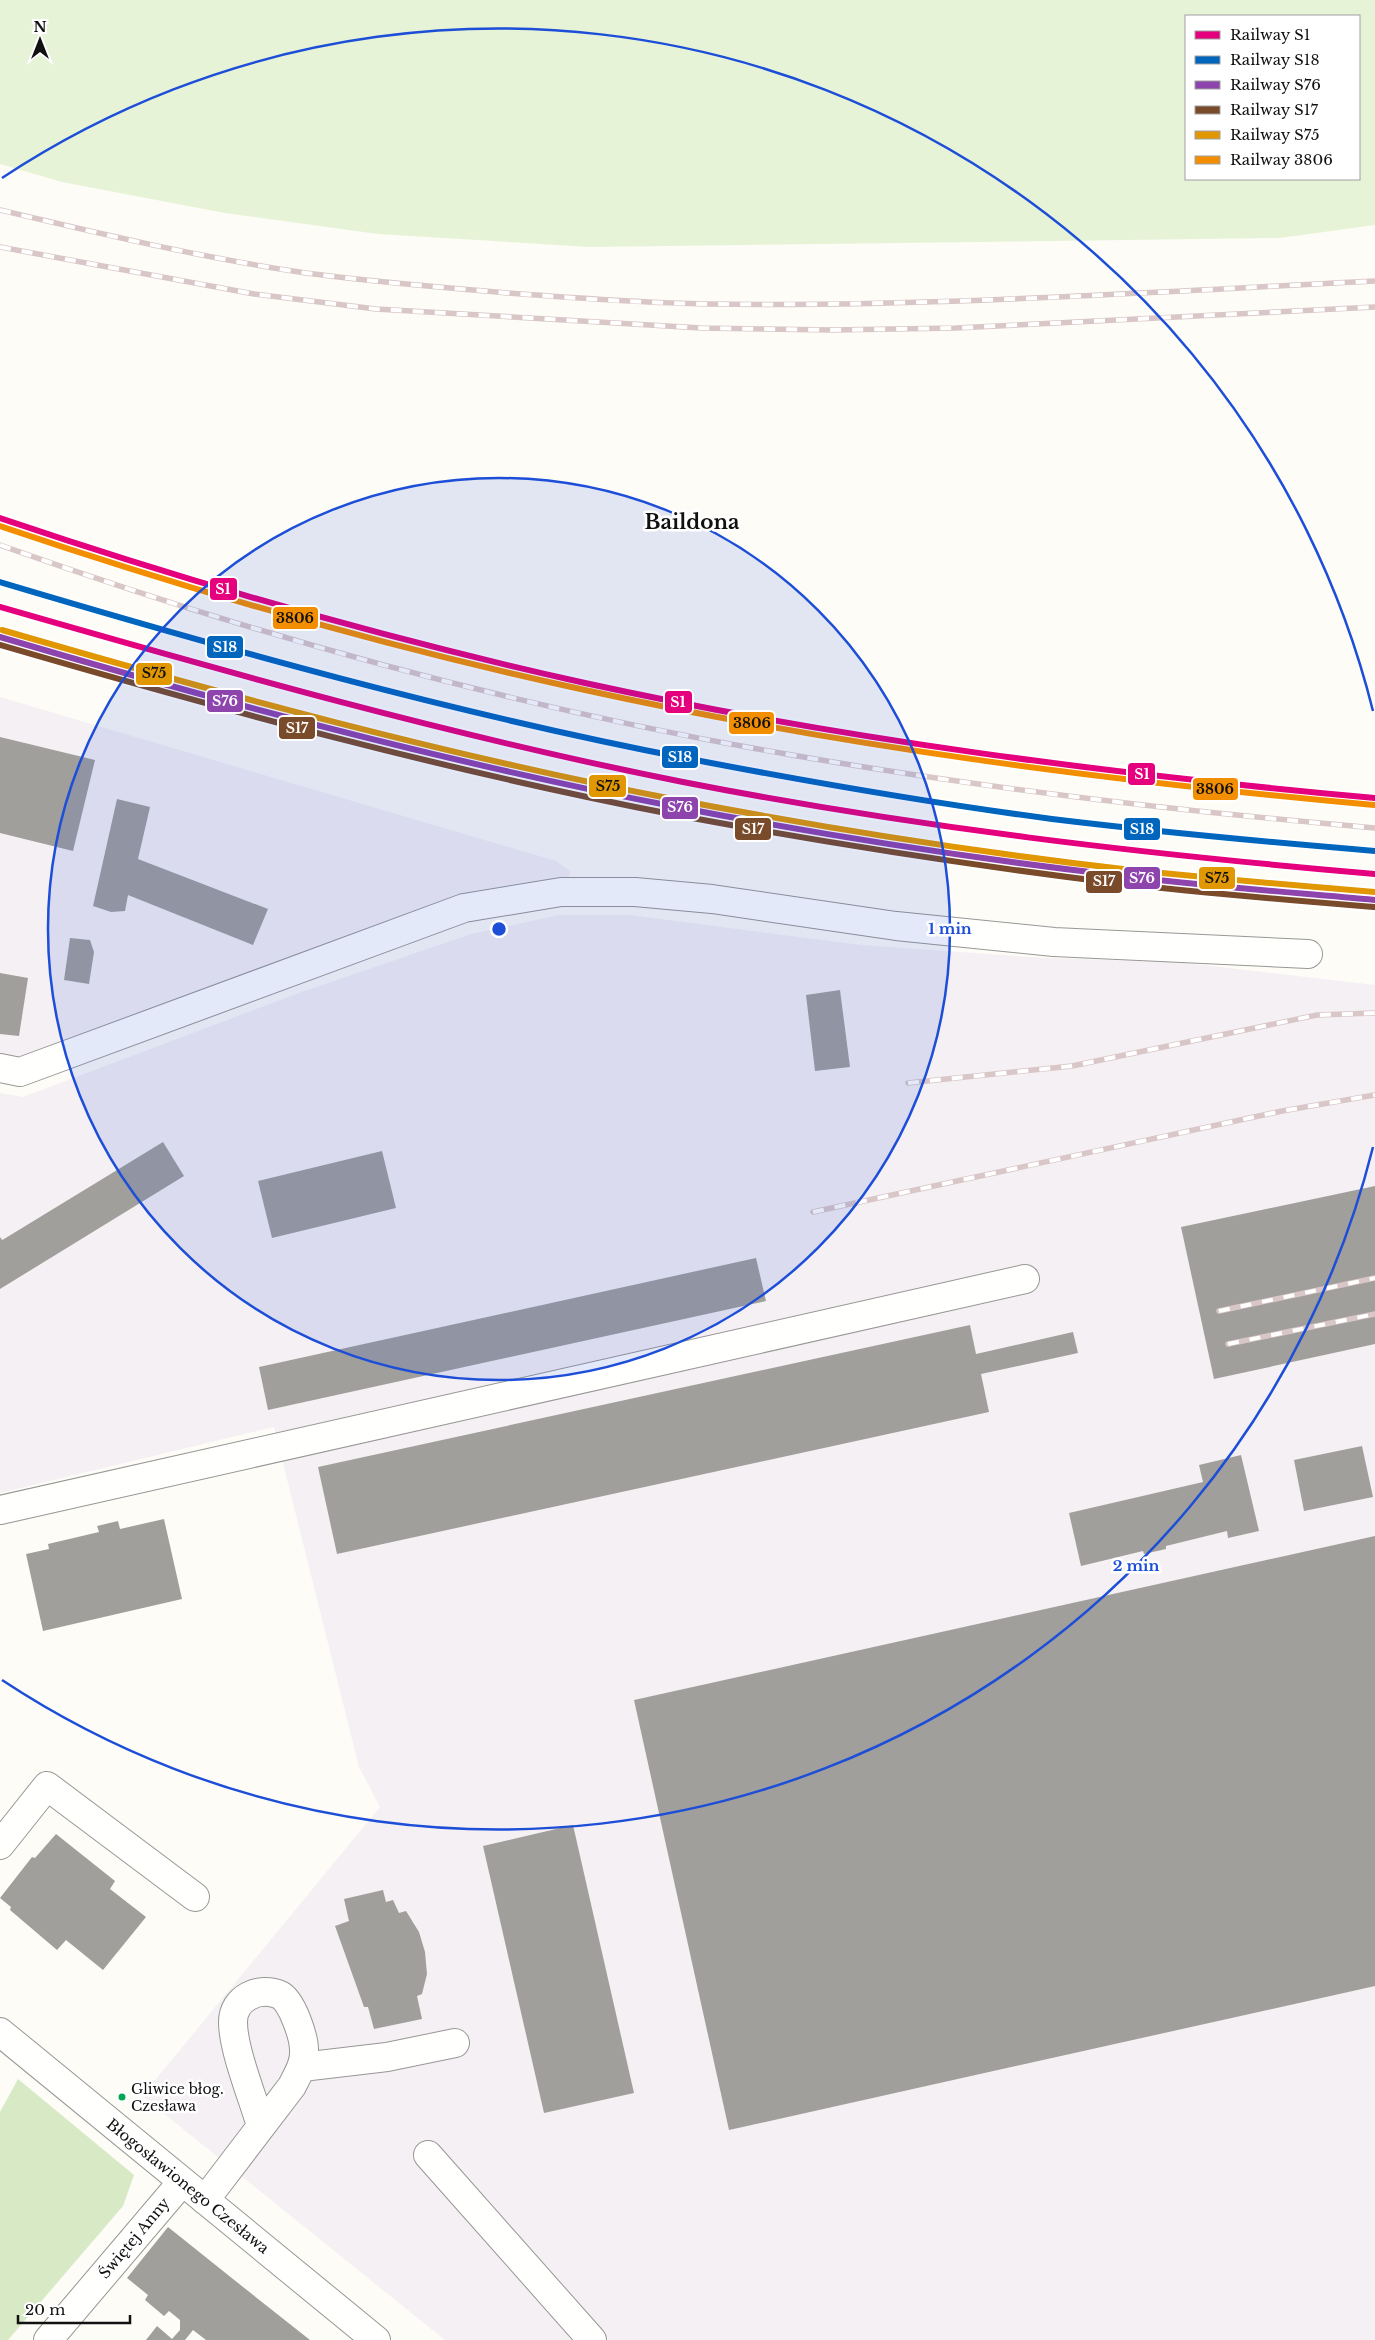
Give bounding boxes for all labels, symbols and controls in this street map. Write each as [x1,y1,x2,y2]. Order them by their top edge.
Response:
north arrow [15,15,65,65]
legend [1185,15,1360,180]
text: N [33,18,47,36]
text: Railway S1 [1230,25,1310,44]
text: Railway S18 [1230,50,1320,69]
text: Railway S76 [1230,75,1321,94]
text: Railway S17 [1230,100,1318,119]
text: Railway S75 [1230,125,1320,144]
text: Railway 3806 [1230,150,1333,169]
district label: Baildona [645,510,740,534]
line badge: S1 [209,577,238,601]
text: S1 [215,580,231,598]
line badge: 3806 [272,606,319,630]
text: 3806 [276,609,314,627]
line badge: S18 [206,635,244,659]
text: S18 [213,638,237,656]
line badge: S75 [135,662,173,686]
text: S75 [142,664,166,682]
line badge: S76 [206,689,244,713]
line badge: S1 [664,690,693,714]
text: S76 [212,692,238,710]
text: S1 [670,693,686,711]
line badge: 3806 [728,711,775,735]
text: 3806 [733,714,771,732]
line badge: S17 [278,716,316,740]
text: S17 [286,719,309,737]
line badge: S18 [661,745,699,769]
text: S18 [668,748,692,766]
line badge: S1 [1127,762,1156,786]
text: S1 [1134,765,1150,783]
line badge: S75 [588,774,627,798]
text: S75 [596,777,620,795]
line badge: 3806 [1192,777,1239,801]
text: 3806 [1196,780,1234,798]
line badge: S76 [661,796,699,820]
text: S76 [667,798,693,816]
line badge: S17 [734,817,772,841]
line badge: S18 [1123,817,1161,841]
text: S17 [742,820,765,838]
text: S18 [1130,820,1154,838]
line badge: S76 [1123,866,1161,890]
line badge: S75 [1198,866,1236,890]
text: S76 [1129,869,1155,887]
text: S75 [1205,869,1229,887]
line badge: S17 [1085,870,1123,894]
text: S17 [1093,872,1116,890]
text: 1 min [928,919,972,938]
centre of rings [490,920,508,938]
text: 2 min [1113,1556,1159,1575]
place label: Gliwice błog. Czesława [131,2080,224,2115]
marker: Gliwice błog. Czesława [117,2092,127,2102]
street label: Błogosławionego Czesława [103,2114,274,2258]
street label: Świętej Anny [95,2193,174,2282]
scale bar [18,2292,130,2324]
text: 20 m [25,2300,65,2319]

